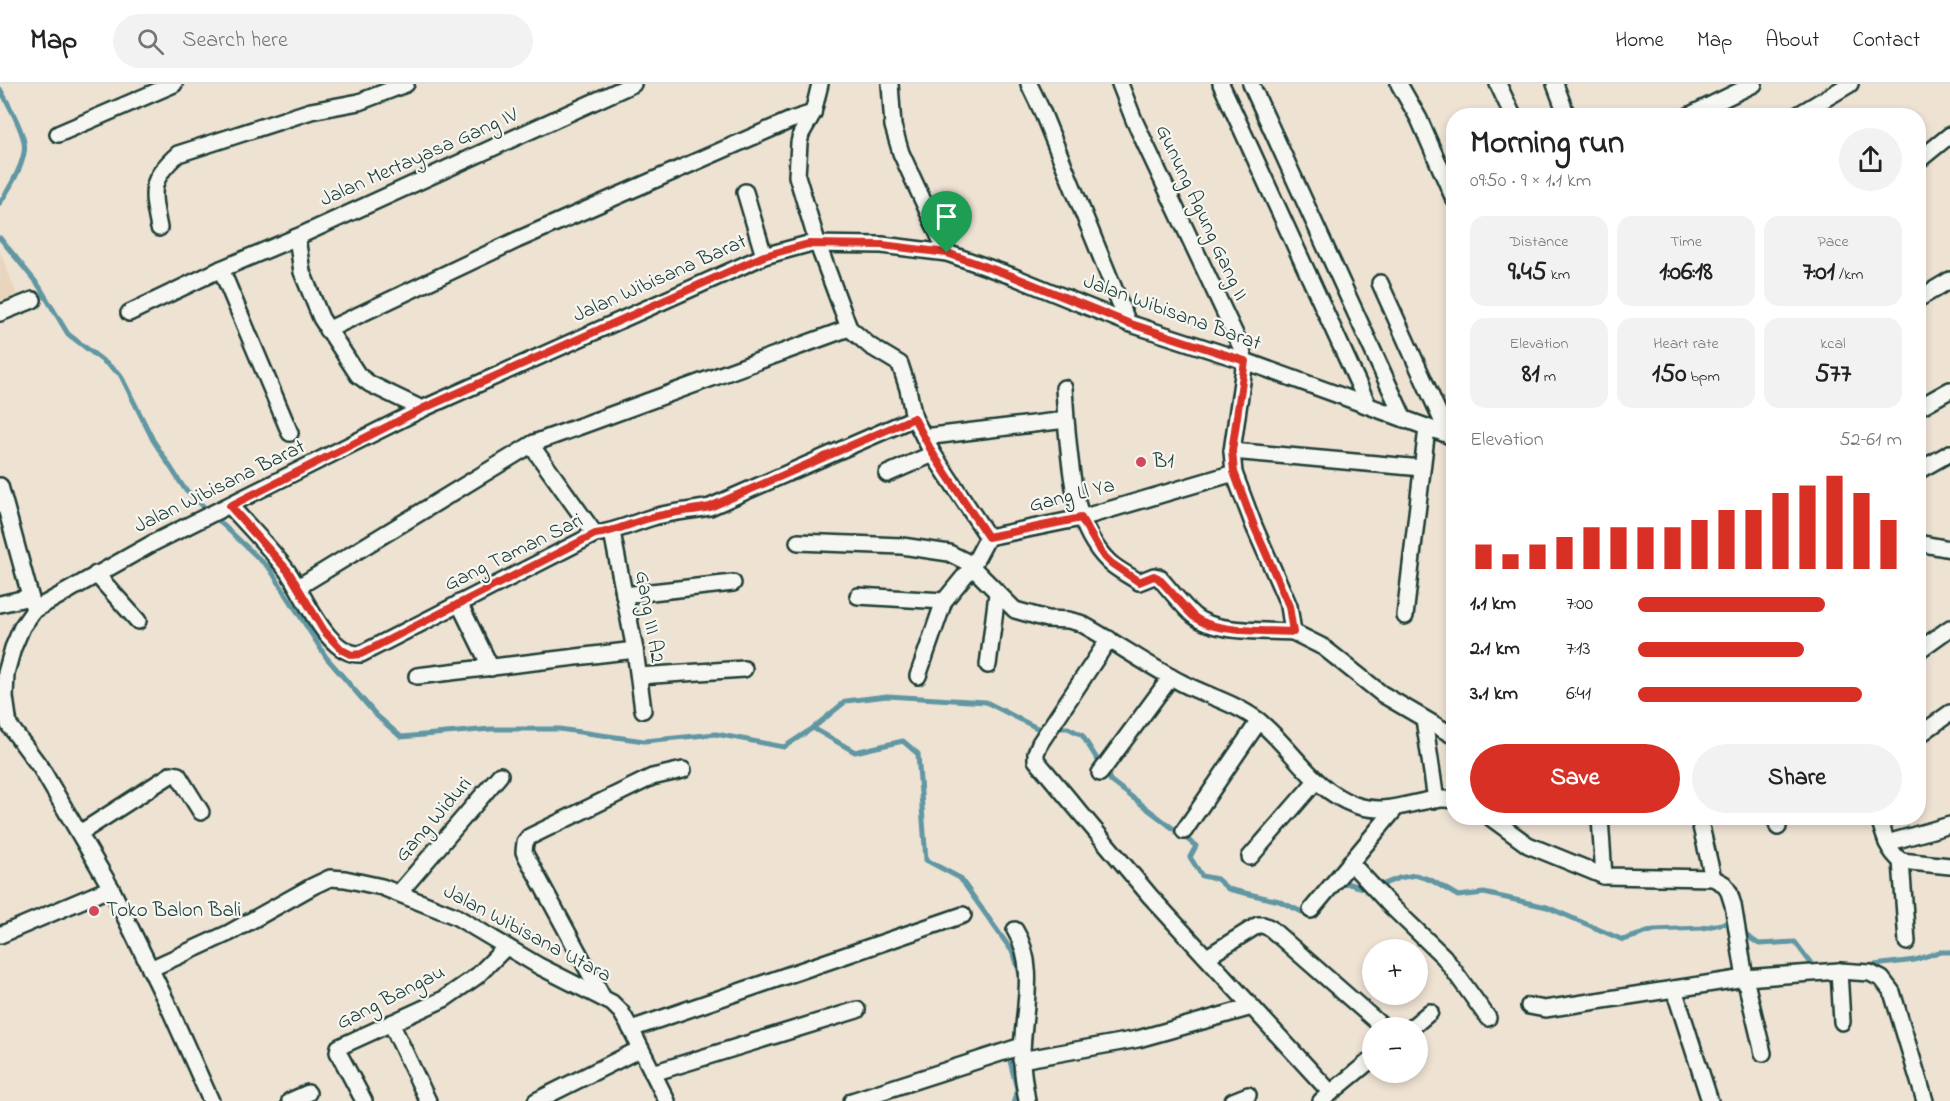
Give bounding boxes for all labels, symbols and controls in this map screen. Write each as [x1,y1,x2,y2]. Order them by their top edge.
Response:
search box [113,14,533,68]
text: Map [30,21,77,62]
icon: search [134,25,167,58]
text: Search here [182,25,288,57]
text: Home [1615,26,1664,56]
text: Map [1697,26,1732,56]
text: About [1765,26,1819,56]
text: Contact [1852,26,1920,56]
street label: Jalan Mertayasa Gang IV [315,101,524,217]
street label: Gunung Agung Gang II [1145,120,1255,307]
text: Morning run [1470,120,1624,168]
button: share [1839,128,1902,191]
text: 09:50 · 9 × 1.1 km [1470,167,1591,196]
pin [921,191,972,253]
icon: arrive [930,200,963,233]
street label: Jalan Wibisana Barat [568,227,752,331]
text: Distance [1510,230,1568,254]
text: Time [1670,230,1702,254]
text: Pace [1817,230,1849,254]
text: 9.45 [1508,254,1547,292]
text: 1:06:18 [1659,254,1713,292]
text: 7:01 [1803,254,1835,292]
text: km [1547,263,1570,287]
text: /km [1835,263,1863,287]
street label: Jalan Wibisana Barat [1079,267,1265,359]
text: Elevation [1510,332,1568,356]
text: Heart rate [1653,332,1719,356]
text: kcal [1820,332,1846,356]
text: 81 [1522,356,1540,394]
text: 150 [1652,356,1686,394]
text: 577 [1815,356,1851,394]
text: m [1540,365,1556,389]
text: bpm [1686,365,1720,389]
text: Elevation [1470,426,1544,455]
text: 52–61 m [1839,426,1902,455]
street label: Jalan Wibisana Barat [129,432,311,542]
place label: B1 [1152,447,1174,477]
marker: B1 [1134,455,1148,469]
street label: Gang Ll Ya [1026,471,1118,523]
street label: Gang Taman Sari [439,506,589,601]
street label: Gang III A2 [624,569,672,666]
text: 1.1 km [1470,590,1516,619]
text: 7:00 [1566,590,1593,619]
text: 2.1 km [1470,635,1520,664]
text: 7:13 [1566,635,1591,664]
text: 3.1 km [1470,680,1518,709]
text: 6:41 [1566,680,1591,709]
button: Save [1470,744,1680,813]
button: Share [1692,744,1902,813]
street label: Gang Widuri [388,771,481,871]
street label: Jalan Wibisana Utara [438,877,616,991]
place label: Toko Balon Bali [106,896,241,926]
marker: Toko Balon Bali [87,904,101,918]
map controls [1362,939,1428,1083]
button: + [1362,939,1428,1005]
street label: Gang Bangau [332,958,451,1040]
button: − [1362,1017,1428,1083]

